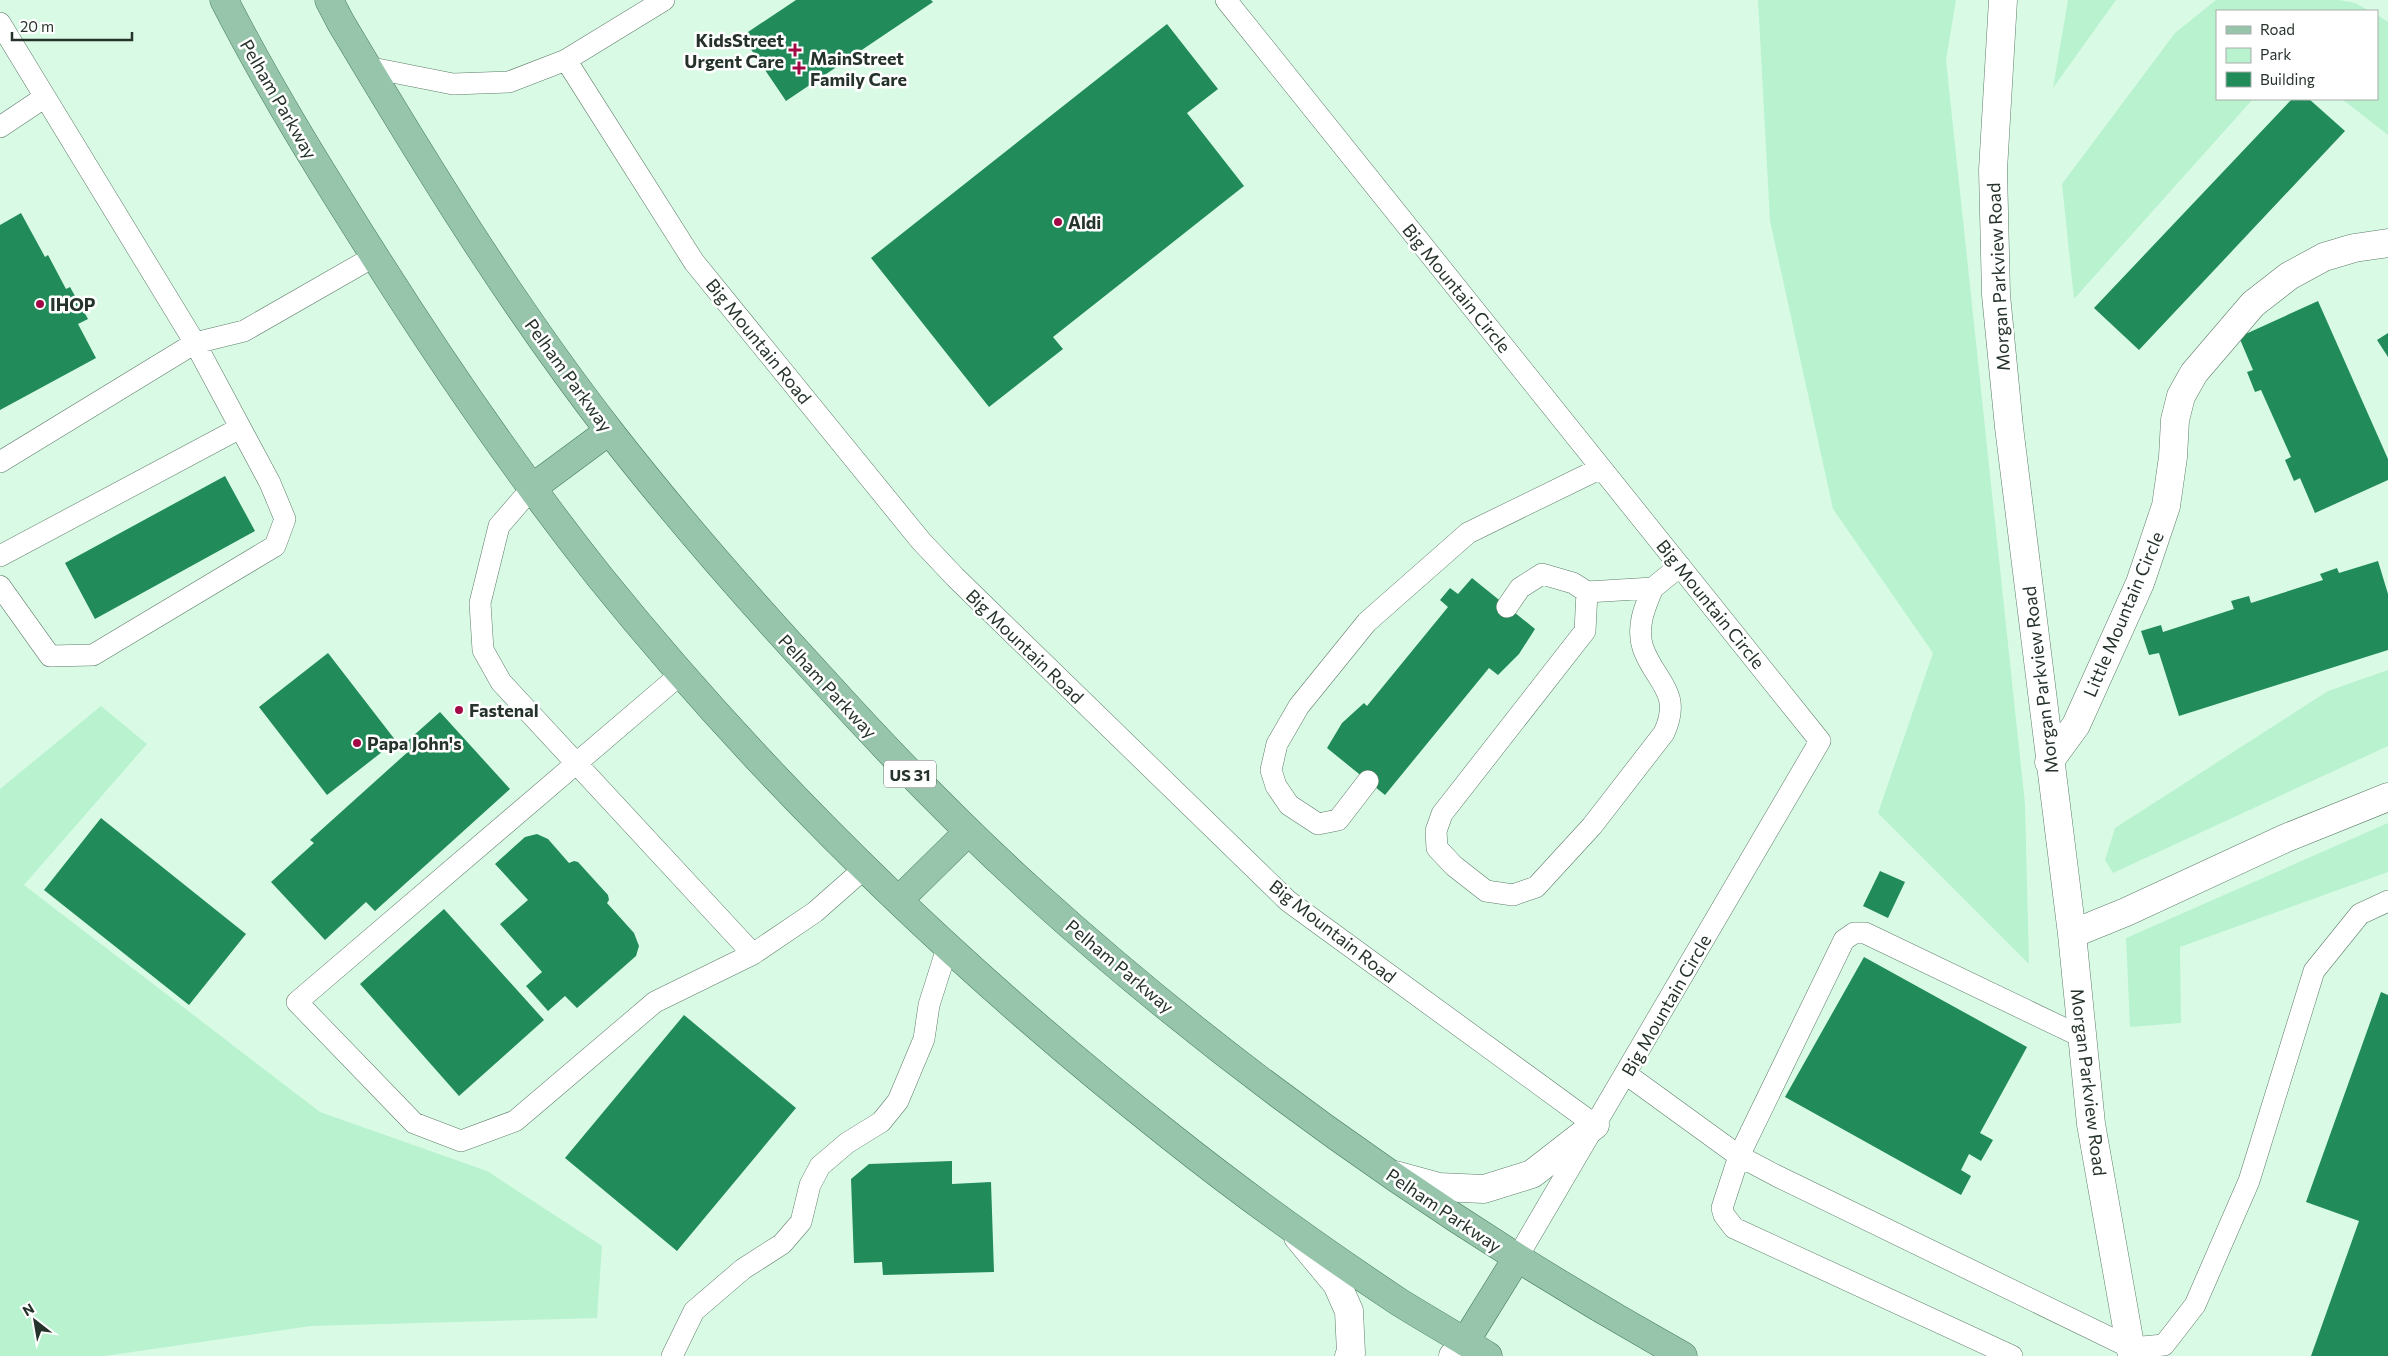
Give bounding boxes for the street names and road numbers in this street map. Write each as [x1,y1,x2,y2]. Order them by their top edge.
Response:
street label: Pelham Parkway [236,35,322,163]
street label: Morgan Parkview Road [1982,182,2014,372]
street label: Big Mountain Circle [1398,219,1516,357]
street label: Big Mountain Road [702,274,816,408]
street label: Pelham Parkway [521,314,617,436]
street label: Little Mountain Circle [2078,528,2168,700]
street label: Big Mountain Circle [1652,535,1770,673]
street label: Big Mountain Road [962,584,1088,708]
street label: Morgan Parkview Road [2018,585,2062,775]
street label: Pelham Parkway [774,629,882,743]
road number: US 31 [884,761,936,788]
street label: Big Mountain Road [1265,875,1401,987]
street label: Pelham Parkway [1061,914,1179,1018]
street label: Big Mountain Circle [1617,930,1715,1080]
street label: Morgan Parkview Road [2067,987,2111,1177]
street label: Pelham Parkway [1382,1163,1506,1257]

